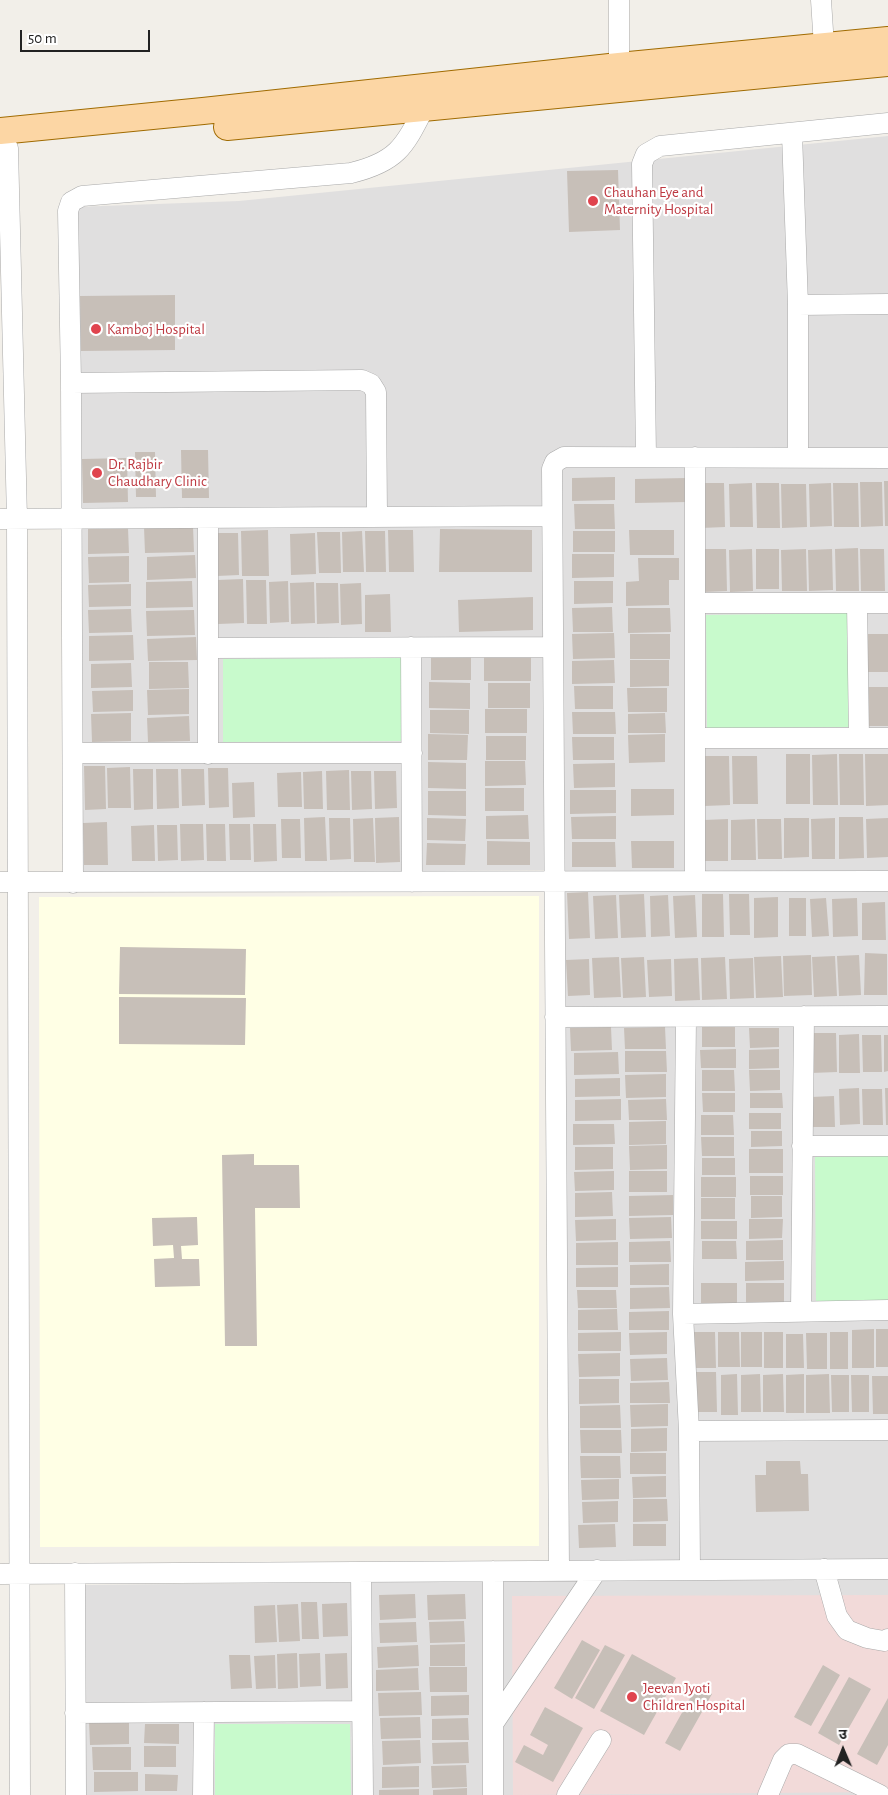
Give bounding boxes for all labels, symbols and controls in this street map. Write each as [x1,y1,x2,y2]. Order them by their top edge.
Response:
scale bar [22,20,152,52]
text: 50 m [28,31,57,46]
place label: Chauhan Eye and Maternity Hospital [604,183,714,218]
marker: Chauhan Eye and Maternity Hospital [586,194,600,208]
place label: Kamboj Hospital [107,320,205,338]
marker: Kamboj Hospital [89,322,103,336]
place label: Dr. Rajbir Chaudhary Clinic [108,455,207,490]
marker: Dr. Rajbir Chaudhary Clinic [90,466,104,480]
place label: Jeevan Jyoti Children Hospital [643,1679,745,1714]
marker: Jeevan Jyoti Children Hospital [625,1690,639,1704]
north arrow [818,1725,868,1775]
text: उ [839,1728,847,1742]

